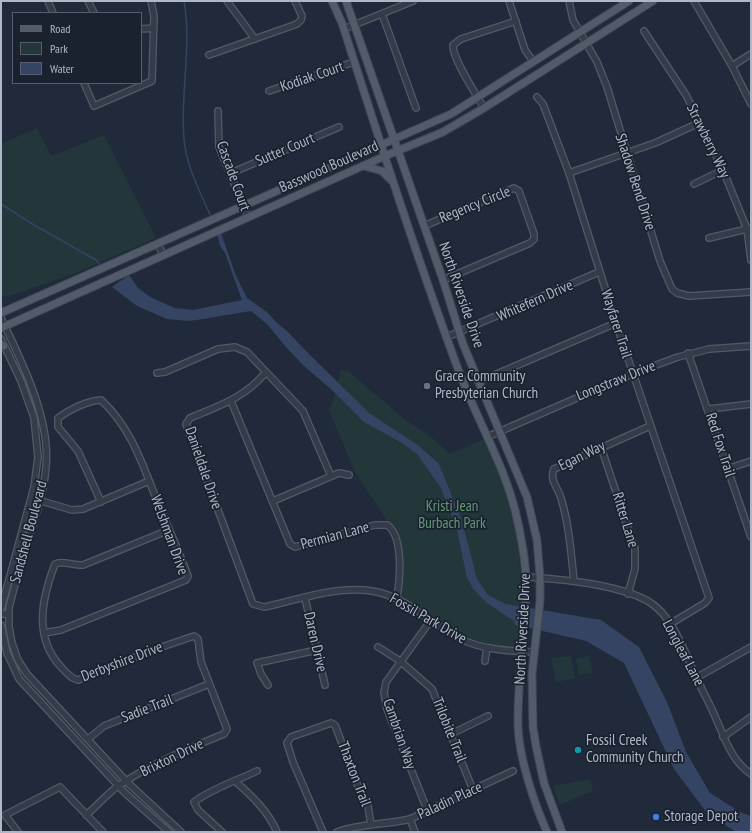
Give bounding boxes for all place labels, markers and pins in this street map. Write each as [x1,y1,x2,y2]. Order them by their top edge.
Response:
place label: Grace Community Presbyterian Church [435,368,538,403]
marker: Grace Community Presbyterian Church [422,381,432,391]
place label: Fossil Creek Community Church [586,732,684,767]
marker: Fossil Creek Community Church [573,745,583,755]
place label: Storage Depot [664,808,738,826]
marker: Storage Depot [651,812,661,822]

